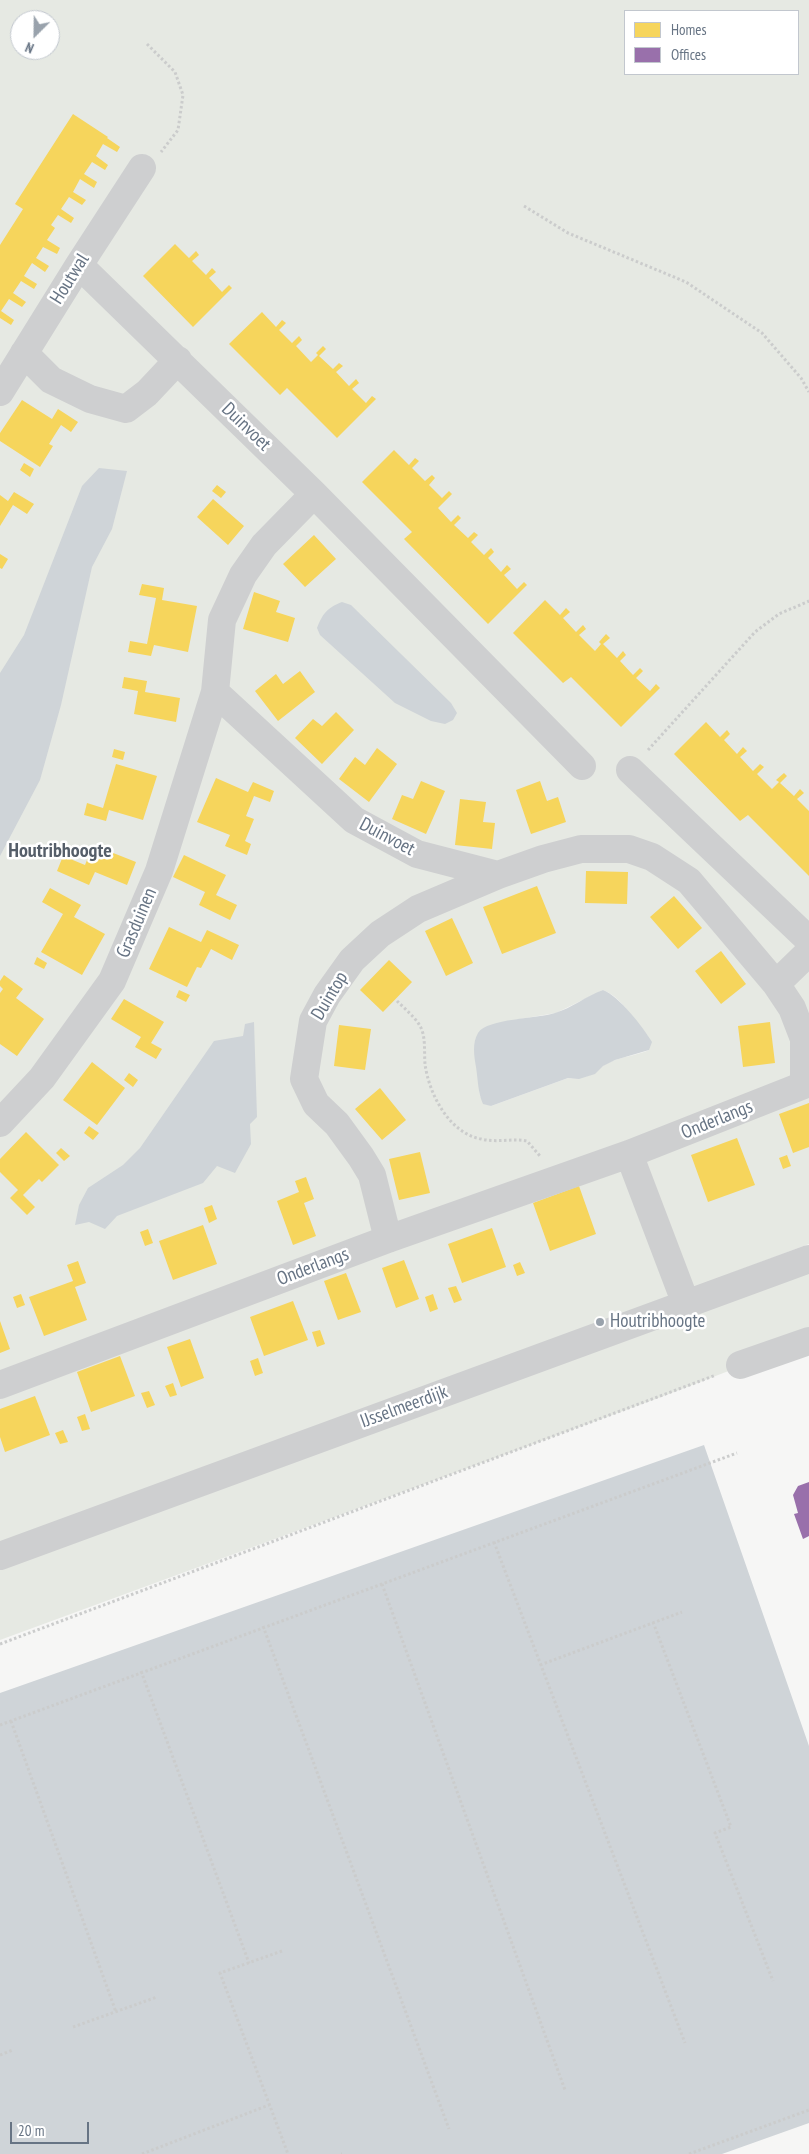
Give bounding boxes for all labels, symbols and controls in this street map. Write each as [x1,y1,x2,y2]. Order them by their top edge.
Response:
north arrow [10,10,60,60]
legend [624,10,799,75]
text: Homes [671,20,707,39]
text: N [23,38,37,58]
text: Offices [671,45,706,64]
street label: Houtwal [46,250,94,308]
street label: Duinvoet [217,398,275,456]
street label: Duinvoet [355,813,419,861]
district label: Houtribhoogte [8,839,112,863]
street label: Grasduinen [112,885,162,961]
street label: Duintop [307,968,353,1024]
street label: Onderlangs [678,1095,756,1145]
street label: Onderlangs [274,1243,352,1291]
place label: Houtribhoogte [610,1311,705,1333]
marker: Houtribhoogte [594,1316,606,1328]
street label: IJsselmeerdijk [357,1381,451,1433]
scale bar [12,2112,91,2144]
text: 20 m [18,2121,44,2140]

